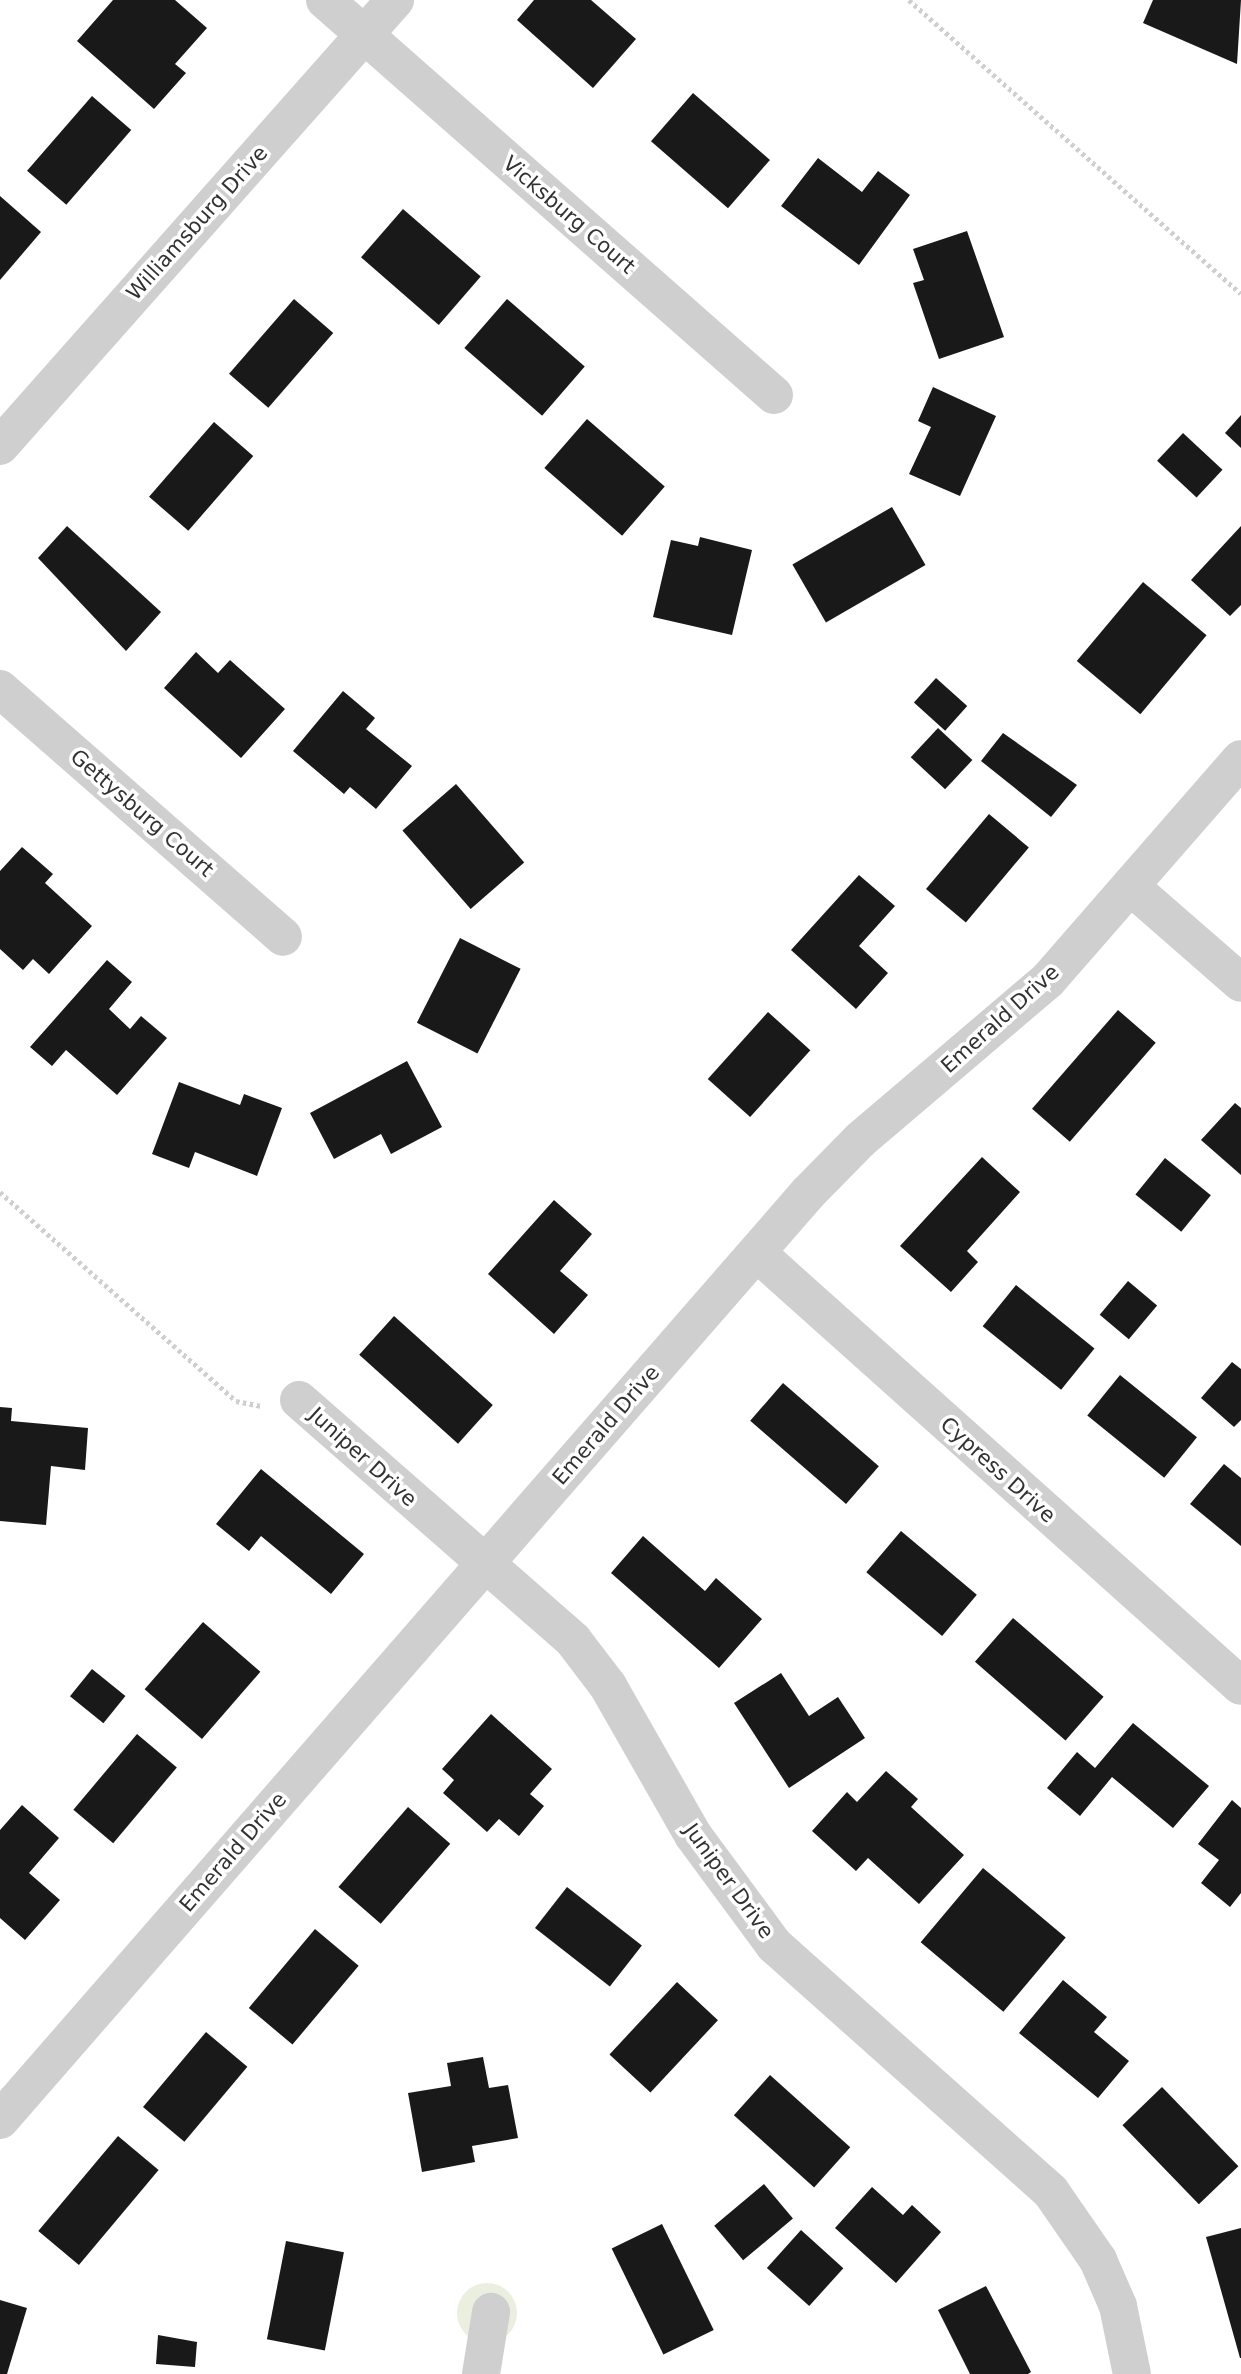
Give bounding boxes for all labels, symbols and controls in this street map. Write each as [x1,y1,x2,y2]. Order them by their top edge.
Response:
street label: Williamsburg Drive [121,141,273,305]
street label: Vicksburg Court [498,151,640,279]
street label: Gettysburg Court [65,744,219,882]
street label: Emerald Drive [936,959,1064,1079]
street label: Emerald Drive [547,1360,665,1490]
street label: Juniper Drive [304,1402,422,1512]
street label: Cypress Drive [935,1412,1061,1528]
street label: Emerald Drive [174,1787,292,1917]
street label: Juniper Drive [679,1819,779,1943]

